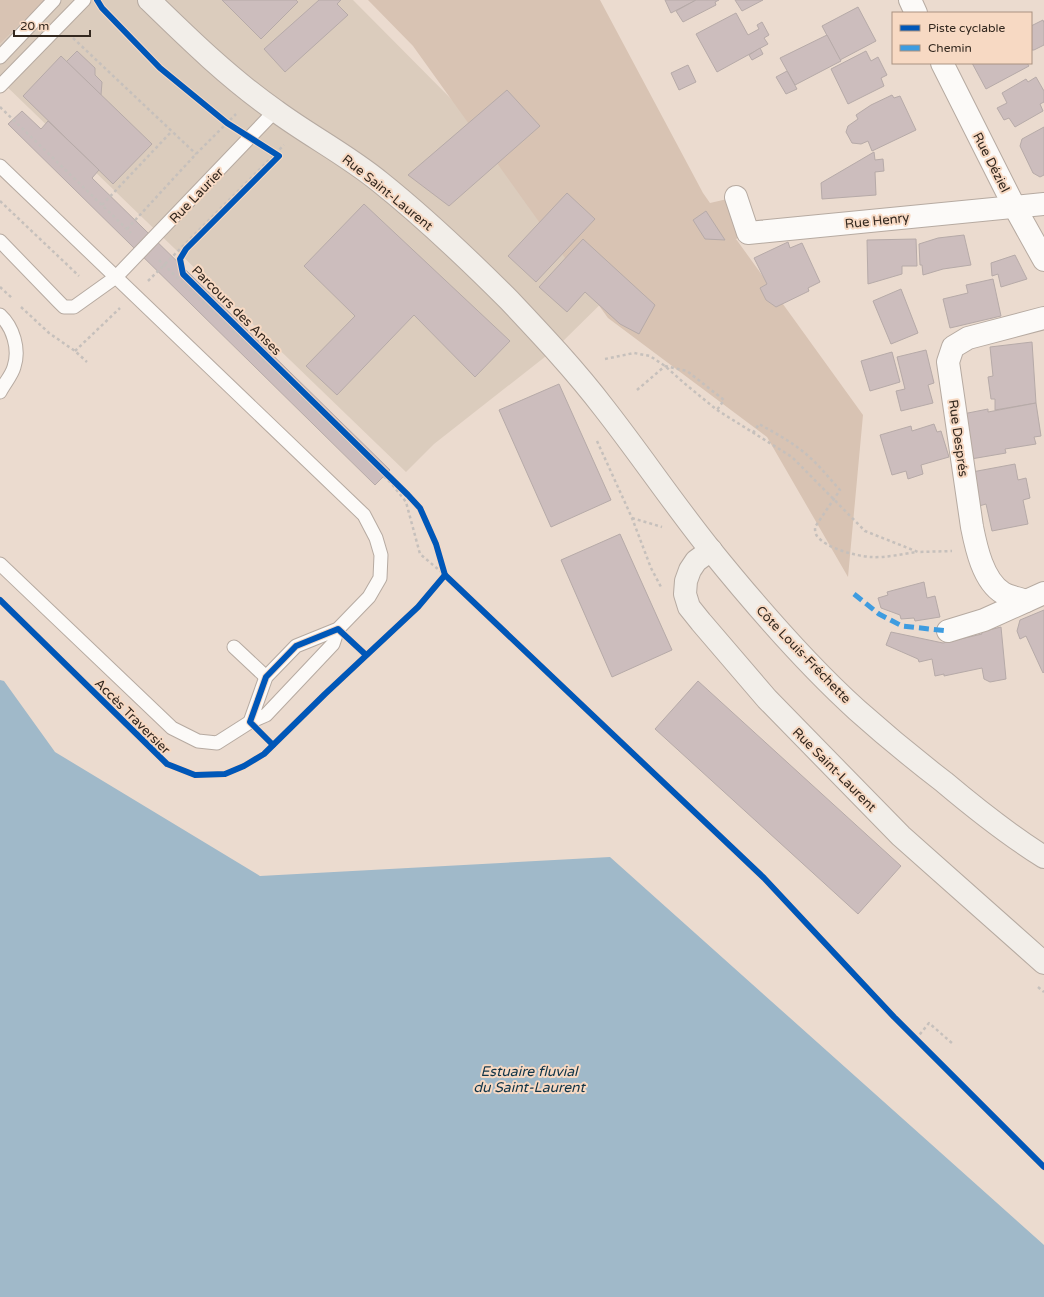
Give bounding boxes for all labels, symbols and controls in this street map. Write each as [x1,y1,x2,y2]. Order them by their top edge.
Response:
scale bar [14,12,90,38]
legend [892,12,1032,64]
text: 20 m [20,19,49,33]
text: Piste cyclable [928,21,1006,35]
text: Chemin [928,41,972,55]
street label: Rue Déziel [969,130,1013,195]
street label: Rue Saint-Laurent [339,151,436,234]
street label: Rue Laurier [166,165,227,227]
street label: Rue Henry [844,210,910,232]
street label: Parcours des Anses [188,263,284,359]
street label: Rue Després [945,399,971,478]
street label: Côte Louis-Fréchette [753,603,854,707]
street label: Accès Traversier [91,676,174,758]
street label: Rue Saint-Laurent [789,724,880,815]
water label: Estuaire fluvial du Saint-Laurent [473,1063,586,1096]

